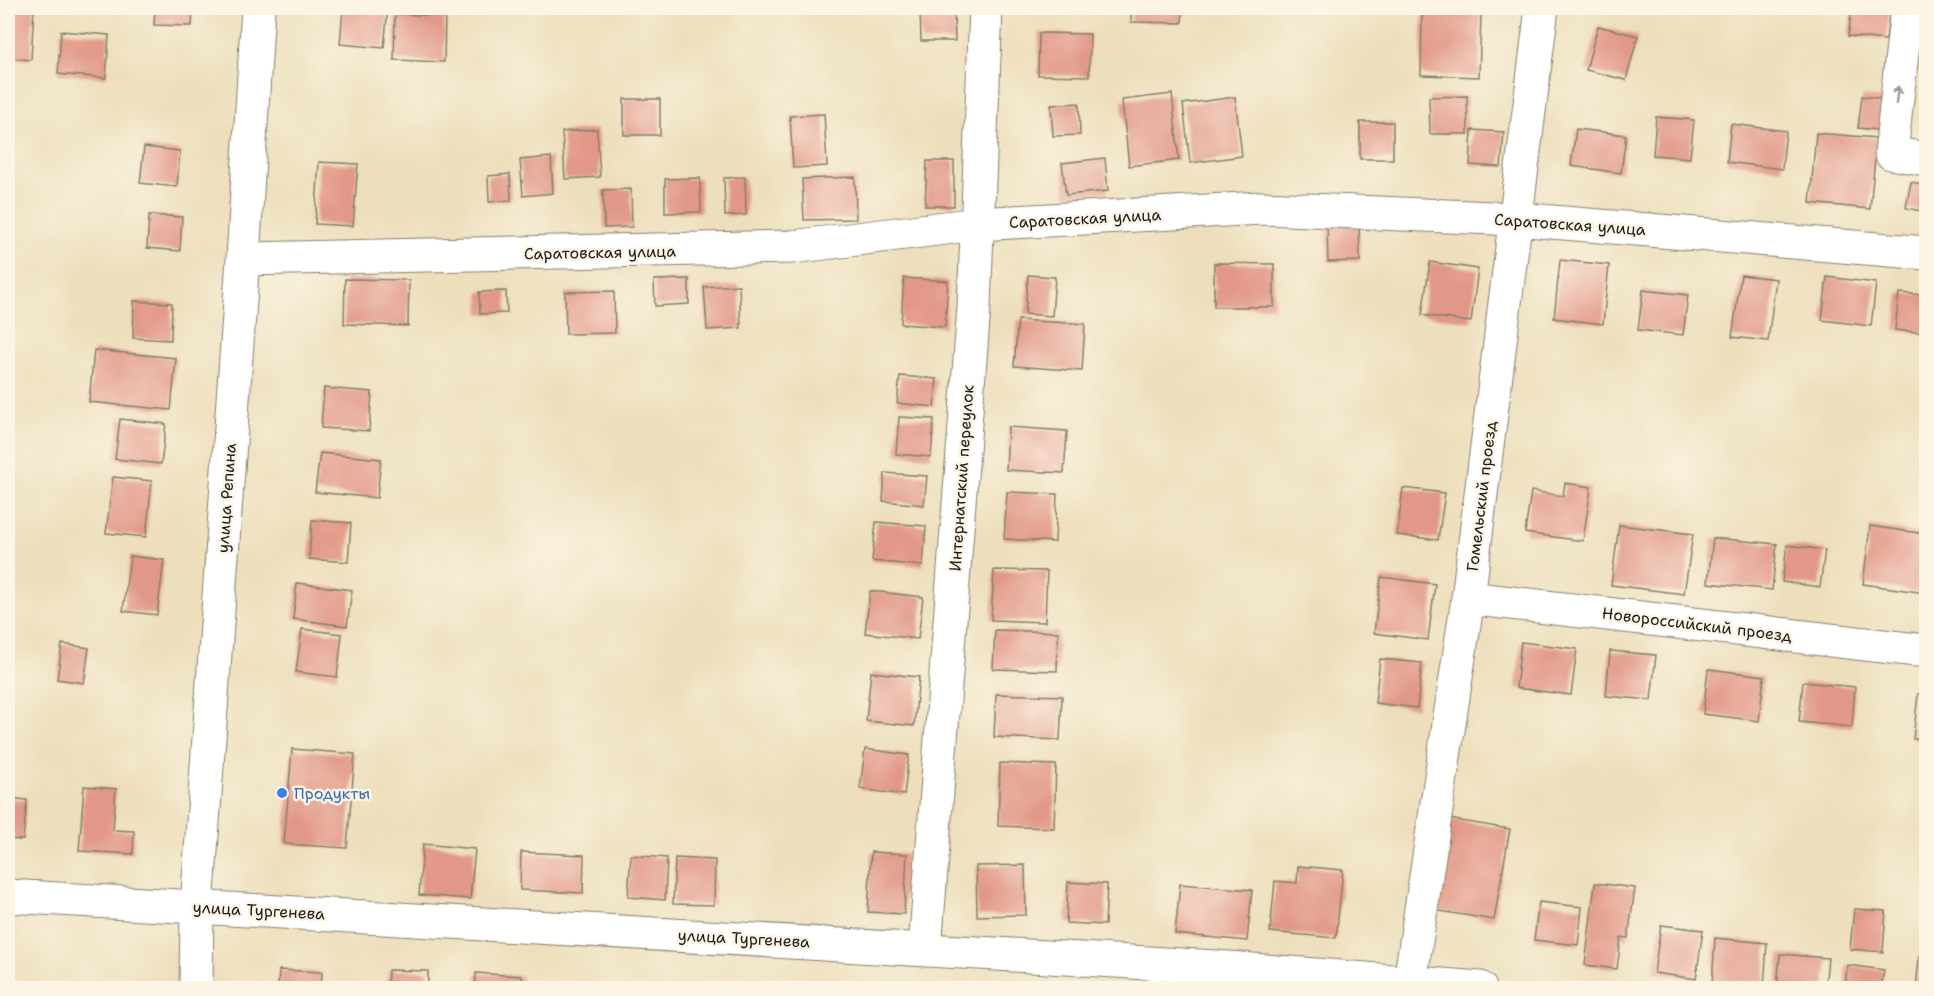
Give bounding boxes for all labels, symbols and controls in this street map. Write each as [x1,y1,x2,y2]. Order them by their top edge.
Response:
one-way arrow [1892,85,1903,105]
street label: Саратовская улица [1008,204,1162,233]
street label: Саратовская улица [1493,209,1647,240]
street label: Саратовская улица [524,241,676,264]
street label: Интернатский переулок [945,384,979,572]
street label: Гомельский проезд [1462,420,1501,573]
street label: улица Репина [212,442,241,554]
street label: Новороссийский проезд [1601,602,1793,647]
place label: Продукты [294,783,370,804]
marker: Продукты [275,786,289,800]
street label: улица Тургенева [192,897,326,924]
street label: улица Тургенева [677,925,811,952]

